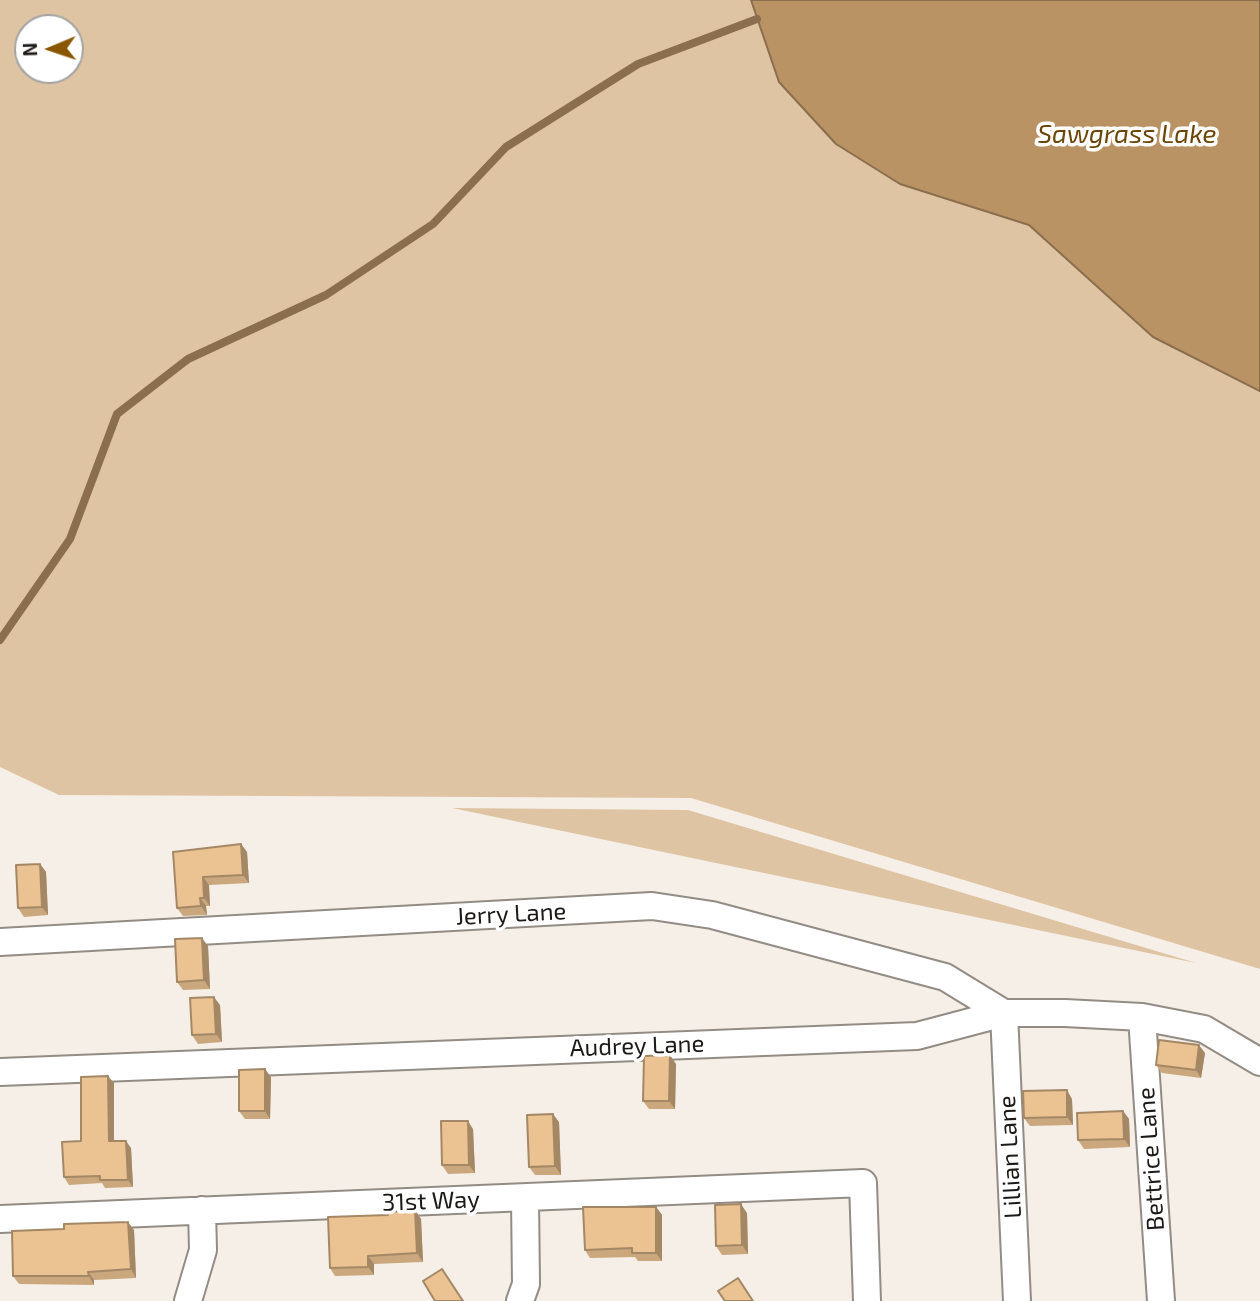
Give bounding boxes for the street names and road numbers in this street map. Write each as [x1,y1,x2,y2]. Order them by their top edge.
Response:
street label: Jerry Lane [455,897,567,931]
street label: Audrey Lane [569,1029,705,1063]
street label: Bettrice Lane [1132,1086,1170,1232]
street label: Lillian Lane [992,1095,1028,1219]
street label: 31st Way [382,1185,480,1217]

